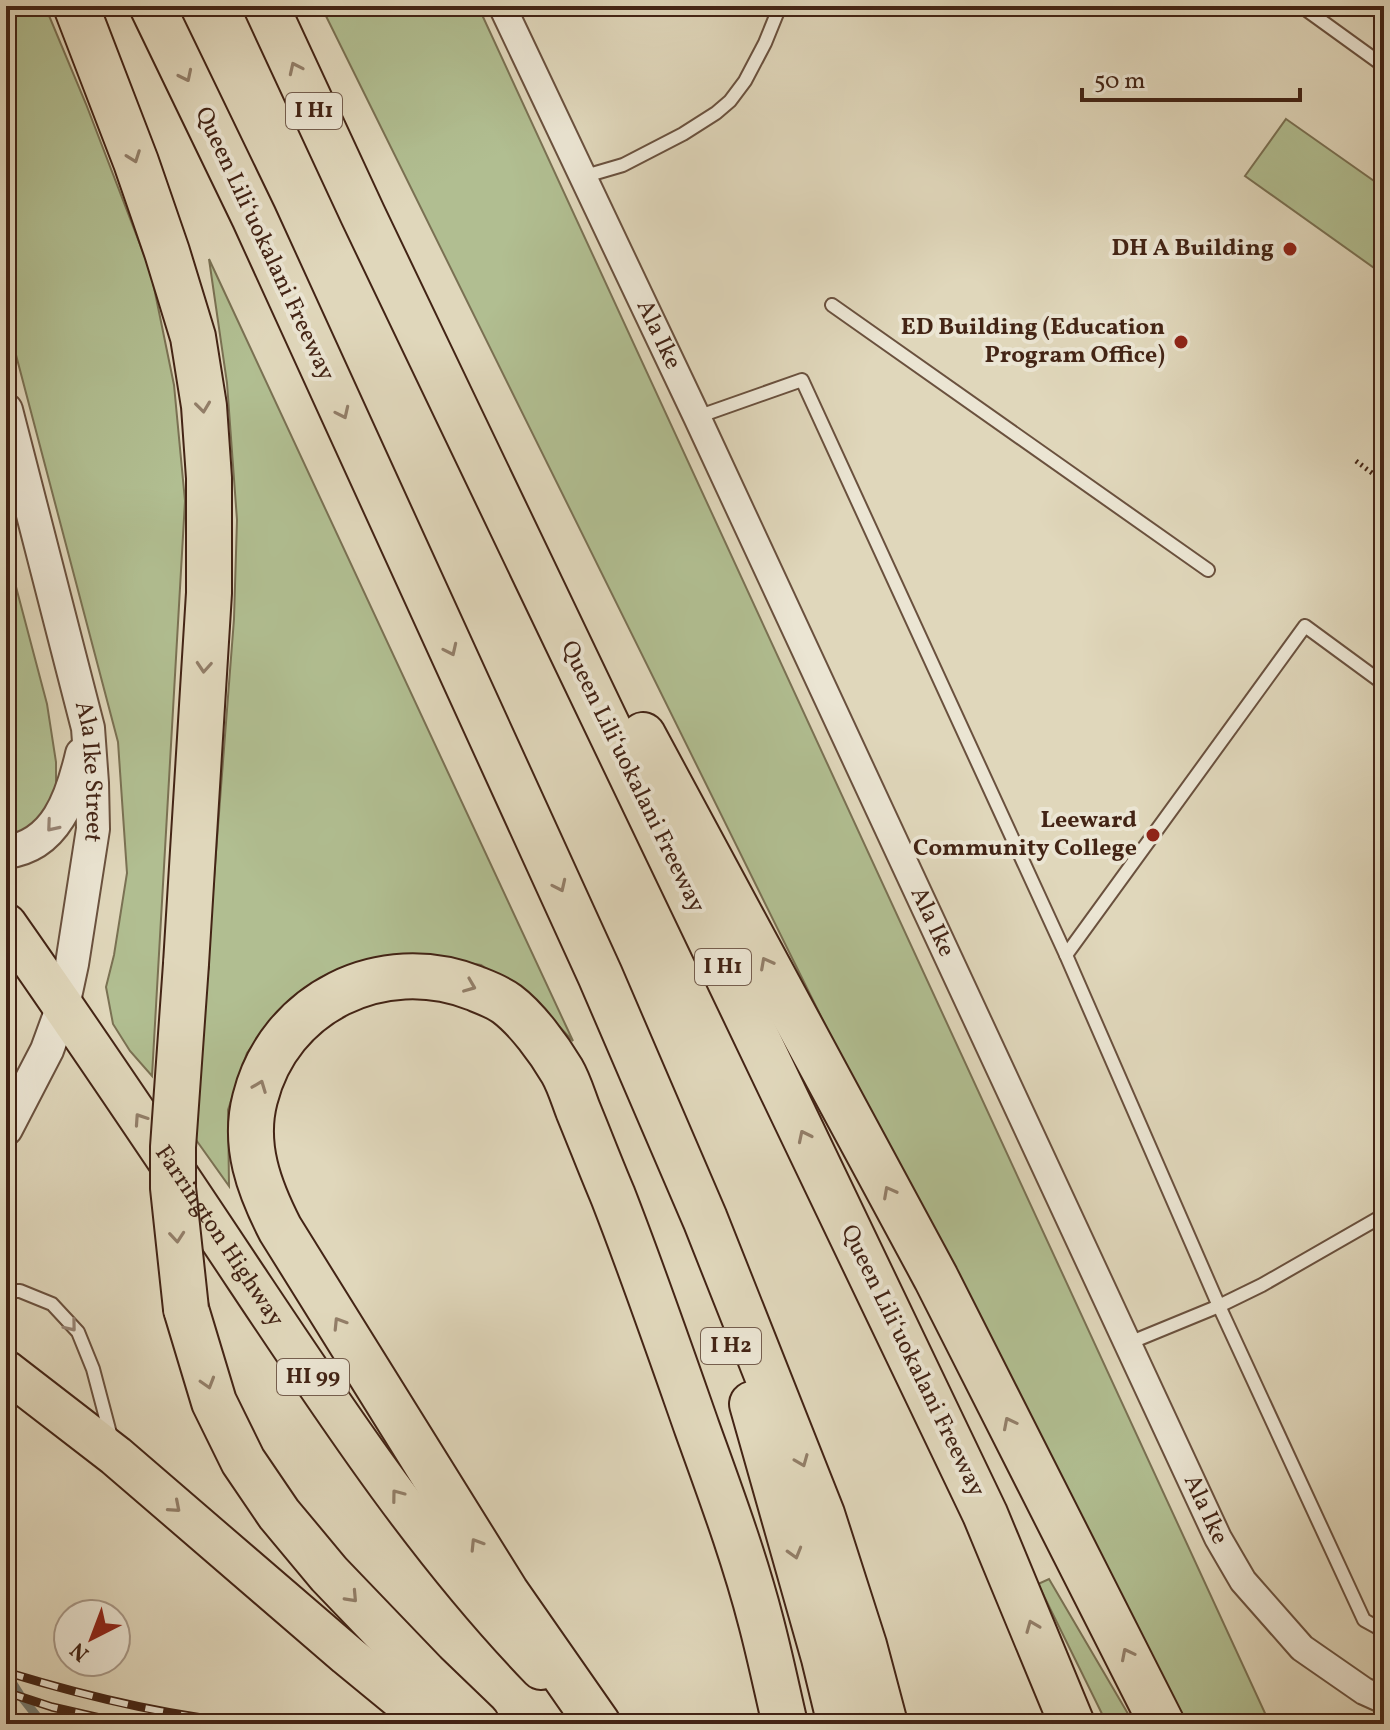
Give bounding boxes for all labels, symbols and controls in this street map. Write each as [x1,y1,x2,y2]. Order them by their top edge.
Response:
scale bar [1082,52,1300,102]
one-way arrow [289,62,305,76]
text: 50 m [1094,65,1146,99]
one-way arrow [176,68,192,83]
road number: I H1 [286,93,342,129]
street label: Queen Liliʻuokalani Freeway [185,101,343,387]
one-way arrow [124,149,141,163]
place label: DH A Building [1112,232,1274,266]
marker: DH A Building [1281,240,1299,258]
street label: Ala Ike [627,294,689,375]
place label: ED Building (Education Program Office) [901,311,1165,373]
marker: ED Building (Education Program Office) [1172,333,1190,351]
one-way arrow [195,401,212,414]
one-way arrow [334,405,350,419]
street label: Queen Liliʻuokalani Freeway [551,635,713,919]
one-way arrow [442,641,458,656]
one-way arrow [196,661,213,674]
street label: Ala Ike Street [65,698,110,845]
place label: Leeward Community College [913,804,1137,866]
one-way arrow [47,816,62,831]
marker: Leeward Community College [1144,826,1162,844]
one-way arrow [550,878,566,892]
street label: Ala Ike [901,882,963,963]
road number: I H1 [695,949,751,985]
one-way arrow [760,957,776,972]
one-way arrow [462,976,476,993]
one-way arrow [250,1080,267,1094]
one-way arrow [135,1113,150,1127]
one-way arrow [798,1130,814,1145]
street label: Farrington Highway [146,1139,292,1334]
one-way arrow [884,1186,899,1200]
street label: Queen Liliʻuokalani Freeway [831,1219,993,1503]
one-way arrow [168,1231,185,1244]
one-way arrow [62,1317,76,1332]
one-way arrow [333,1317,348,1332]
road number: I H2 [701,1328,761,1364]
road number: HI 99 [277,1359,349,1395]
one-way arrow [199,1376,215,1390]
one-way arrow [1004,1416,1019,1431]
one-way arrow [792,1453,808,1467]
street label: Ala Ike [1174,1469,1236,1550]
one-way arrow [393,1489,407,1504]
one-way arrow [166,1497,180,1512]
one-way arrow [470,1538,486,1553]
one-way arrow [785,1546,802,1560]
one-way arrow [342,1588,356,1603]
north arrow [52,1598,132,1678]
one-way arrow [1025,1620,1041,1634]
text: N [64,1634,97,1668]
one-way arrow [1121,1648,1136,1663]

